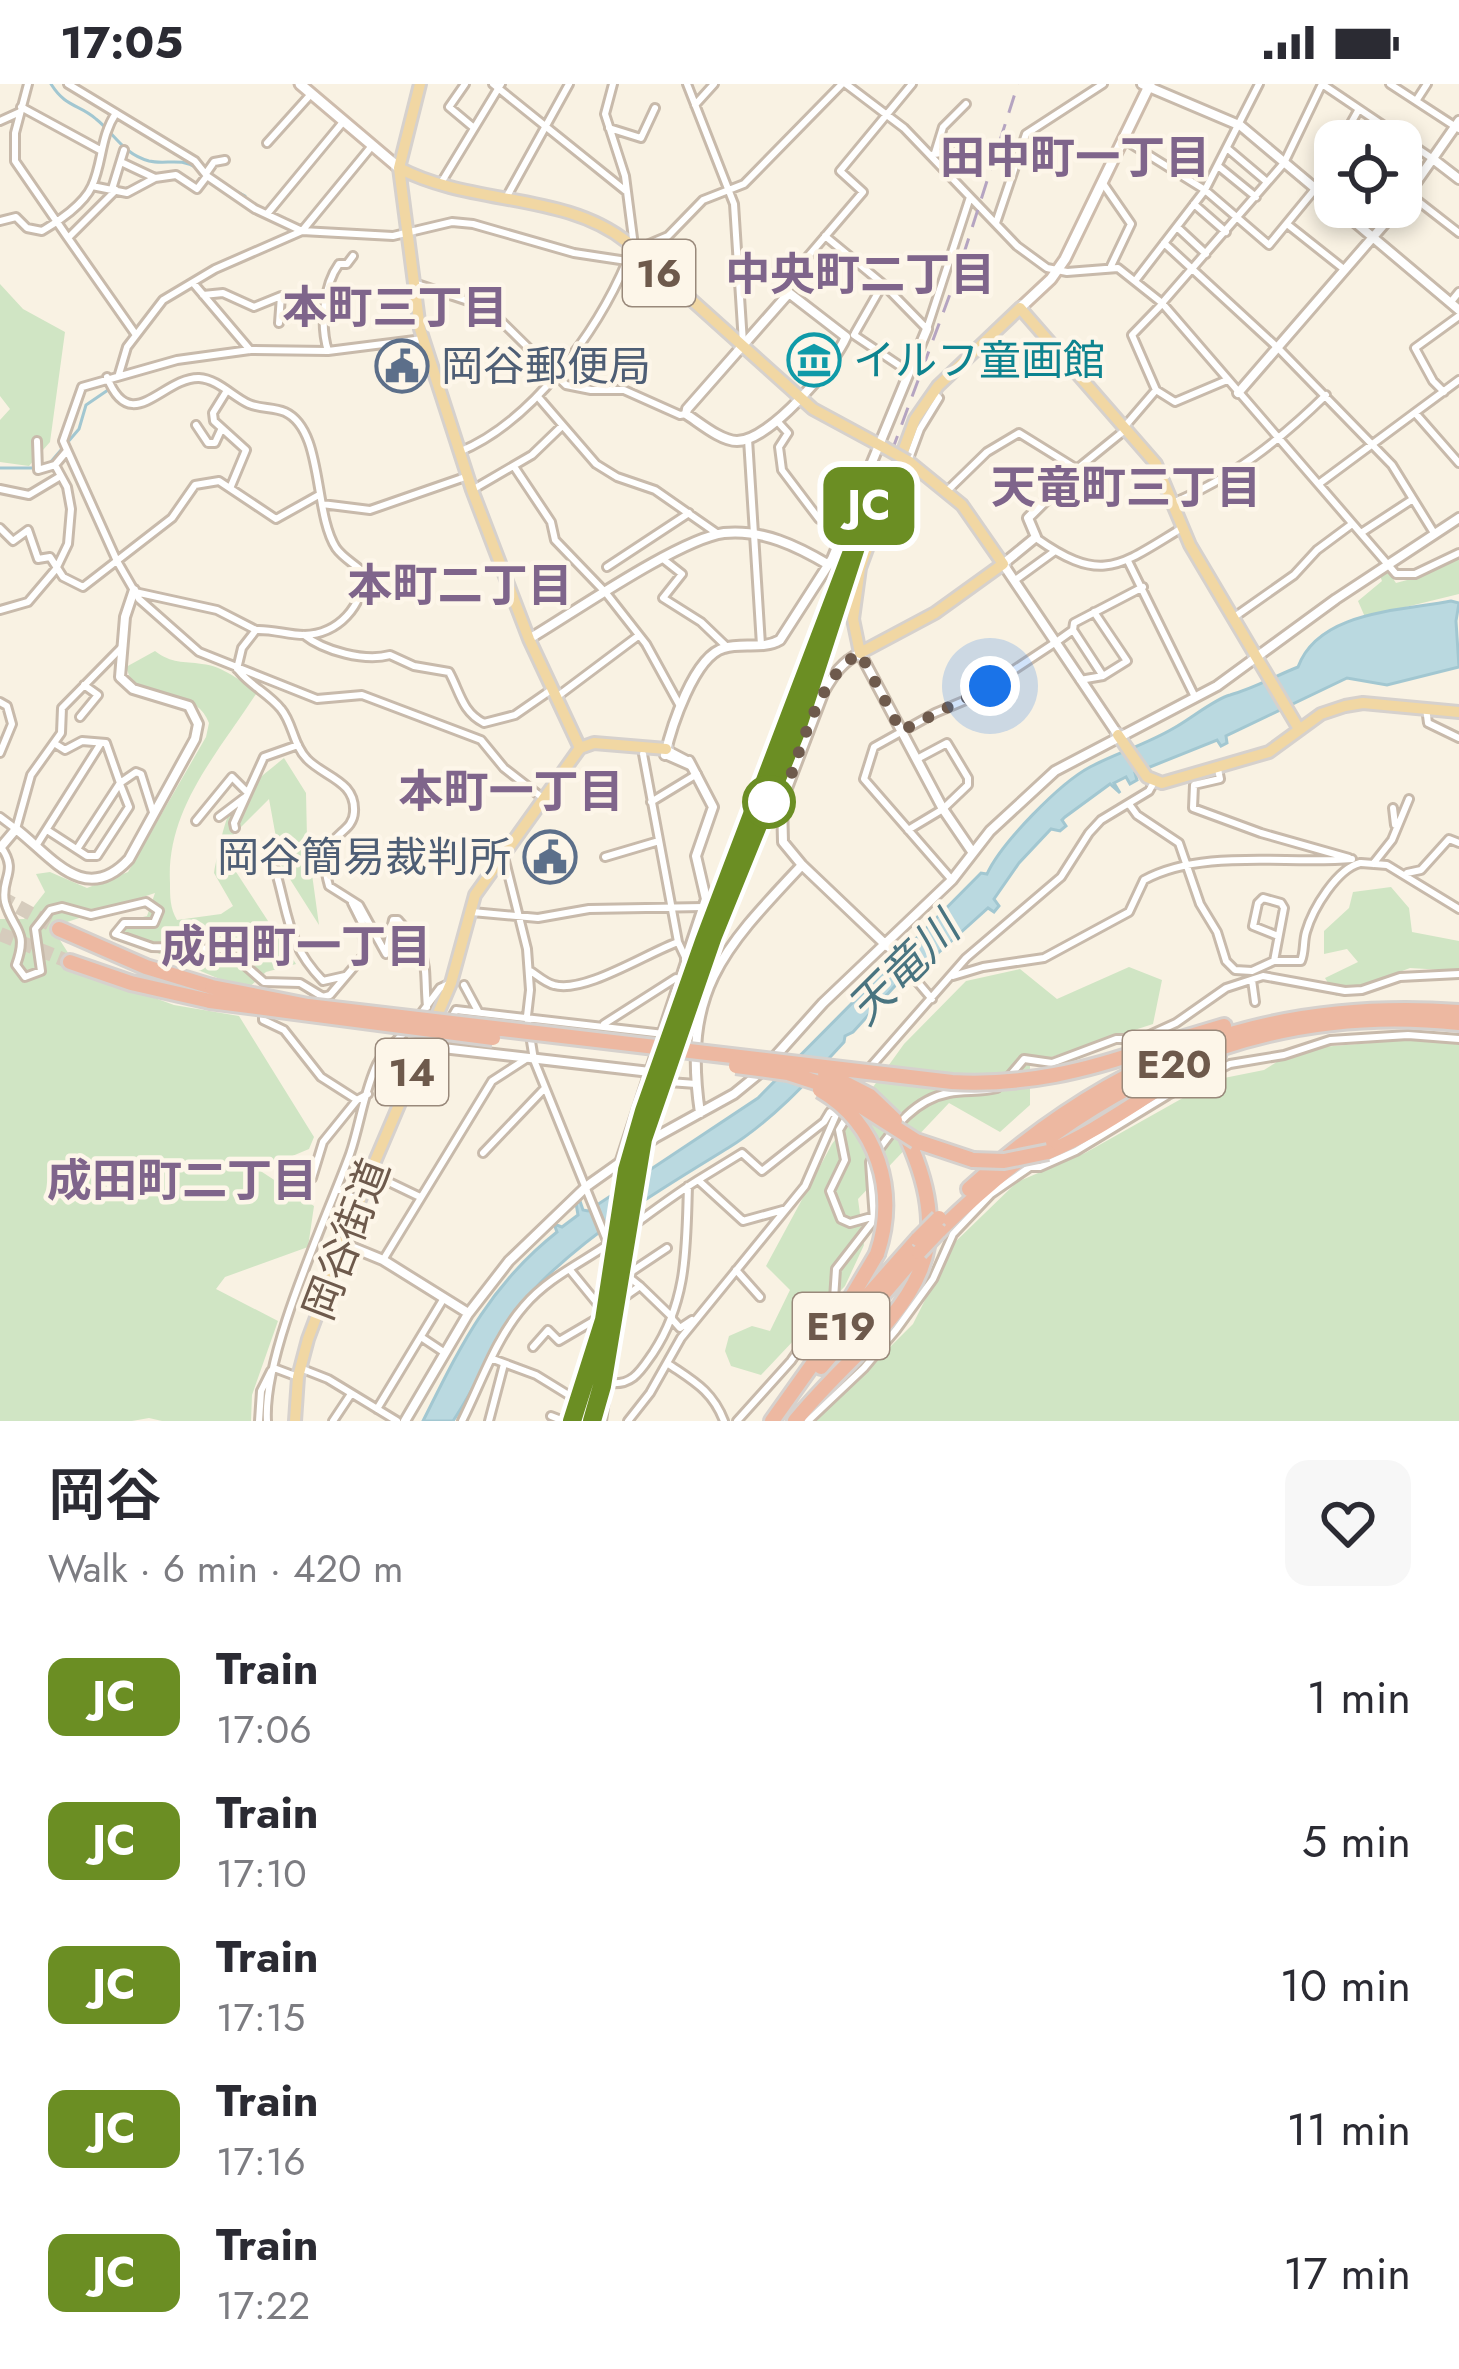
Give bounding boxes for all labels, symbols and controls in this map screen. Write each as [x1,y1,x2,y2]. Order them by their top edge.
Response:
text: 17:05 [60,10,183,75]
map controls [1314,120,1422,228]
button: locate [1314,120,1422,228]
district label: 田中町一丁目 [940,125,1210,190]
road number: 16 [623,240,695,306]
district label: 中央町二丁目 [725,242,995,307]
district label: 本町三丁目 [282,275,508,340]
place label: イルフ童画館 [853,330,1105,391]
museum icon: イルフ童画館 [786,332,842,388]
place label: 岡谷郵便局 [441,336,651,397]
public building icon: 岡谷郵便局 [374,338,430,394]
district label: 天竜町三丁目 [991,455,1261,520]
line badge: JC [815,467,923,545]
text: JC [847,475,891,536]
district label: 本町二丁目 [347,553,573,618]
your location [960,656,1020,716]
district label: 本町一丁目 [398,759,624,824]
unlabelled marker [744,777,794,827]
place label: 岡谷簡易裁判所 [217,827,511,888]
public building icon: 岡谷簡易裁判所 [522,829,578,885]
water label: 天竜川 [833,895,977,1039]
district label: 成田町一丁目 [161,914,431,979]
road number: E20 [1123,1031,1225,1097]
road number: 14 [376,1039,448,1105]
district label: 成田町二丁目 [47,1148,317,1213]
street label: 岡谷街道 [288,1150,405,1329]
road number: E19 [793,1293,889,1359]
text: 岡谷 [48,1454,162,1536]
button: heart [1285,1460,1411,1586]
text: Walk · 6 min · 420 m [48,1540,403,1597]
text: Train [216,1636,319,1701]
text: 1 min [1307,1665,1411,1730]
text: JC [92,1666,136,1727]
text: 17:06 [216,1701,312,1758]
text: Train [216,1780,319,1845]
text: 5 min [1302,1809,1411,1874]
text: JC [92,1810,136,1871]
text: 17:10 [216,1845,307,1902]
text: Train [216,1924,319,1989]
text: 10 min [1280,1953,1411,2018]
text: JC [92,1954,136,2015]
text: 17:15 [216,1989,305,2046]
text: Train [216,2068,319,2133]
text: 11 min [1287,2097,1411,2162]
text: JC [92,2098,136,2159]
text: 17:16 [216,2133,306,2190]
text: Train [216,2212,319,2277]
text: 17 min [1283,2241,1411,2306]
text: JC [92,2242,136,2303]
text: 17:22 [216,2277,310,2334]

